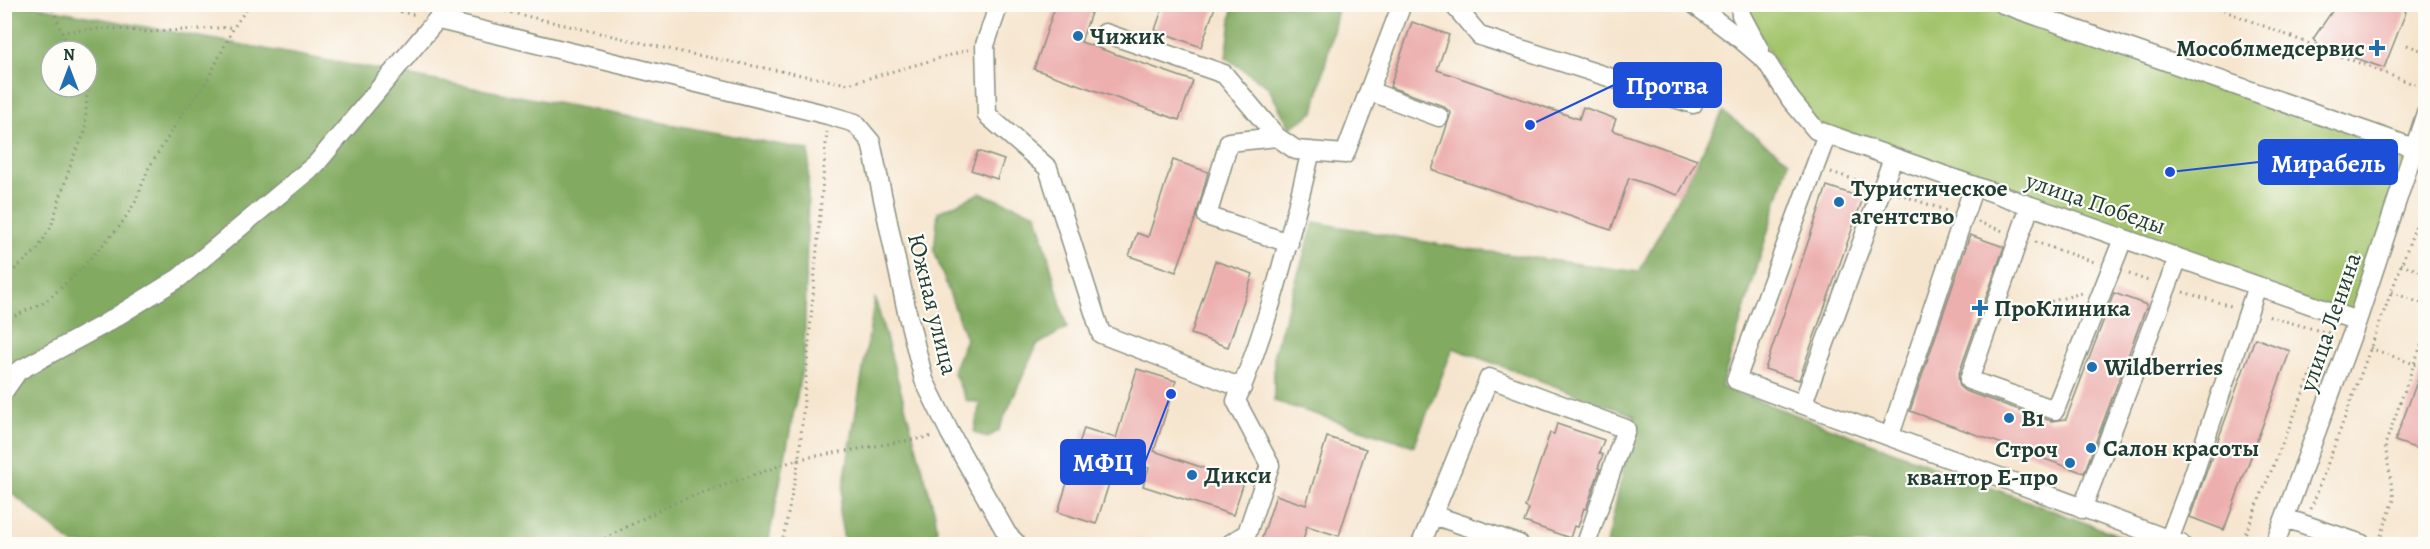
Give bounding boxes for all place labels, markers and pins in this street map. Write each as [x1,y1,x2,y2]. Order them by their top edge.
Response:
place label: Чижик [1090,20,1165,52]
marker: Чижик [1071,29,1085,43]
place label: Мособлмедсервис [2176,32,2365,64]
marker: Мособлмедсервис [2370,41,2384,55]
callout: Протва [1614,63,1721,107]
callout: Мирабель [2259,140,2397,184]
place label: Туристическое агентство [1851,172,2008,232]
marker: Туристическое агентство [1832,195,1846,209]
place label: ПроКлиника [1994,292,2131,324]
marker: ПроКлиника [1971,299,1989,317]
place label: Wildberries [2103,351,2223,383]
marker: Wildberries [2085,360,2099,374]
place label: В1 [2021,402,2045,434]
marker: В1 [2002,411,2016,425]
place label: Салон красоты [2103,432,2259,464]
place label: Строч квантор Е-про [1906,433,2058,493]
callout: МФЦ [1061,440,1145,484]
marker: Салон красоты [2084,441,2098,455]
marker: Строч квантор Е-про [2063,456,2077,470]
place label: Дикси [1204,459,1272,491]
marker: Дикси [1185,468,1199,482]

